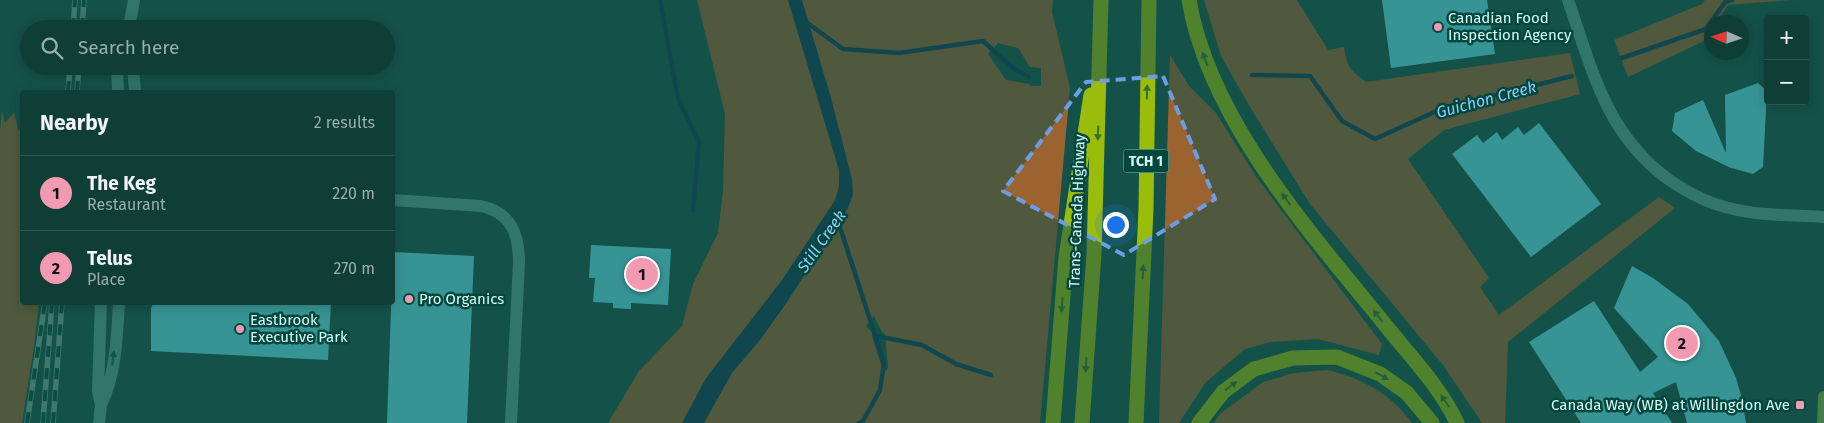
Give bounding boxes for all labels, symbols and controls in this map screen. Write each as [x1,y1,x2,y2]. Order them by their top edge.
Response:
place label: Canadian Food Inspection Agency [1448,9,1572,44]
north arrow [1704,15,1749,60]
map controls [1764,15,1809,105]
button: + [1764,15,1809,60]
search box [20,20,395,75]
marker: Canadian Food Inspection Agency [1432,21,1444,33]
icon: search [38,34,66,62]
text: Search here [78,36,179,59]
one-way arrow [1201,51,1208,66]
button: − [1764,60,1809,105]
water label: Guichon Creek [1434,77,1538,122]
one-way arrow [1143,84,1151,100]
text: Nearby [40,110,108,136]
text: 2 results [314,113,375,132]
one-way arrow [1094,125,1102,141]
street label: Trans-Canada Highway [1065,133,1089,288]
road number: TCH 1 [1124,150,1168,172]
text: The Keg [87,172,156,195]
text: 1 [52,184,60,203]
text: 220 m [332,184,375,203]
one-way arrow [1281,192,1291,206]
text: Restaurant [87,195,166,214]
water label: Still Creek [793,206,850,277]
your location [1103,212,1129,238]
text: Telus [87,247,132,270]
pin: 1 [626,255,658,293]
text: 2 [52,259,60,278]
text: 270 m [333,259,375,278]
one-way arrow [1139,264,1147,280]
text: Place [87,270,126,289]
place label: Pro Organics [419,290,504,308]
marker: Pro Organics [403,293,415,305]
one-way arrow [1058,297,1066,313]
one-way arrow [1372,310,1383,323]
place label: Eastbrook Executive Park [250,311,348,346]
marker: Eastbrook Executive Park [234,323,246,335]
pin: 2 [1666,324,1698,362]
one-way arrow [110,350,118,366]
one-way arrow [1082,357,1090,373]
one-way arrow [1376,371,1389,380]
one-way arrow [1224,382,1237,392]
one-way arrow [1440,395,1450,408]
place label: Canada Way (WB) at Willingdon Ave [1551,396,1790,414]
marker: Canada Way (WB) at Willingdon Ave [1794,399,1806,411]

